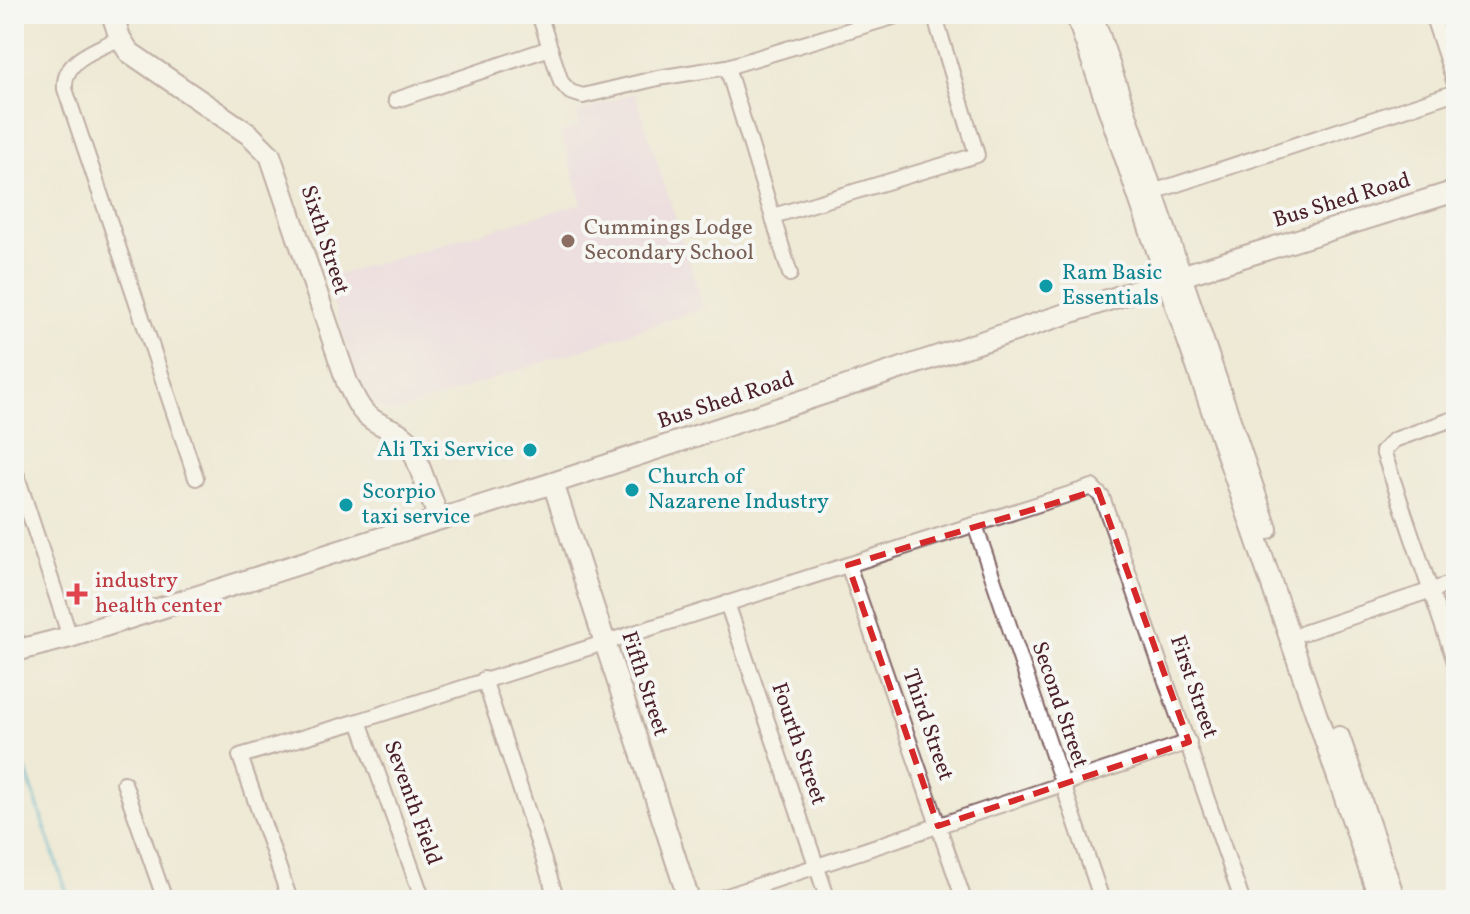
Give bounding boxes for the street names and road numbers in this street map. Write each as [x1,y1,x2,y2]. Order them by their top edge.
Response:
street label: Bus Shed Road [1270,165,1414,237]
street label: Sixth Street [292,181,356,299]
street label: Bus Shed Road [654,364,798,438]
street label: Fifth Street [612,628,676,741]
street label: First Street [1161,631,1225,743]
street label: Second Street [1023,638,1095,773]
street label: Third Street [893,665,961,785]
street label: Fourth Street [763,679,833,810]
street label: Seventh Field [375,736,449,870]

